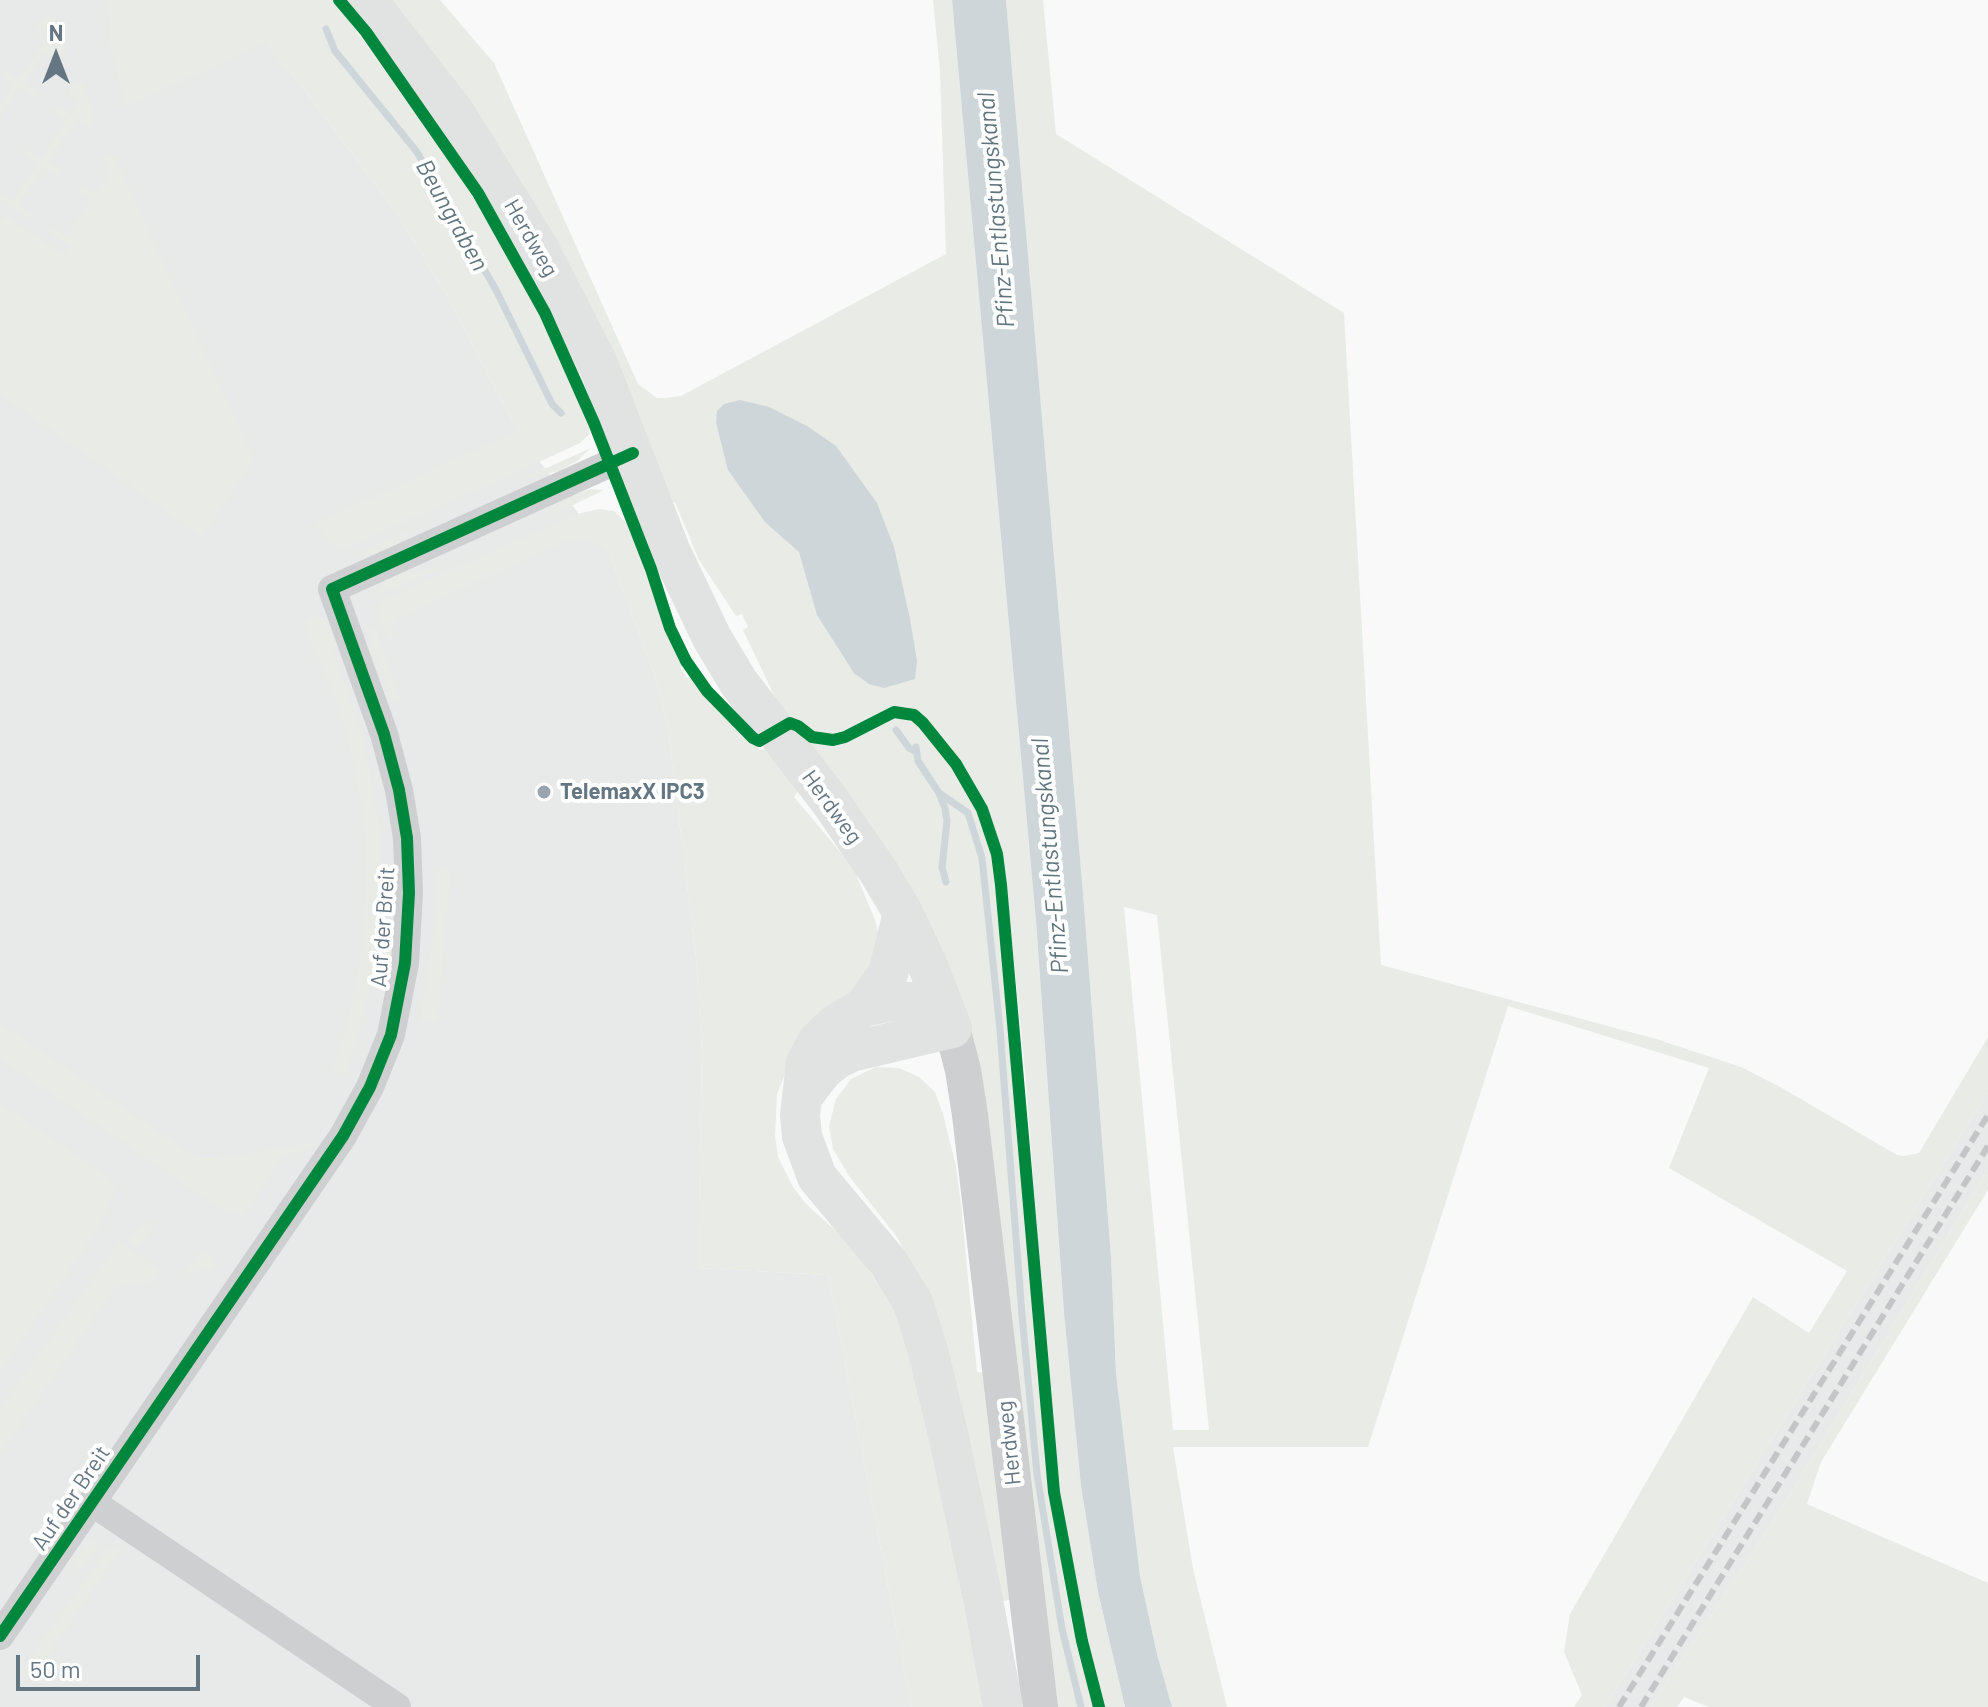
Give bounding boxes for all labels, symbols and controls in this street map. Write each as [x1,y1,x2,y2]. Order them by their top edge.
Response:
north arrow [16,16,96,96]
text: N [49,19,63,45]
water label: Pfinz-Entlastungskanal [971,91,1021,329]
water label: Beungraben [410,154,494,276]
street label: Herdweg [498,195,564,281]
water label: Pfinz-Entlastungskanal [1025,737,1075,975]
street label: Herdweg [796,765,868,849]
place label: TelemaxX IPC3 [560,779,705,805]
marker: TelemaxX IPC3 [535,783,553,801]
street label: Auf der Breit [366,866,400,988]
street label: Herdweg [991,1399,1027,1487]
street label: Auf der Breit [26,1441,116,1555]
scale bar [20,1639,204,1689]
text: 50 m [30,1654,81,1683]

